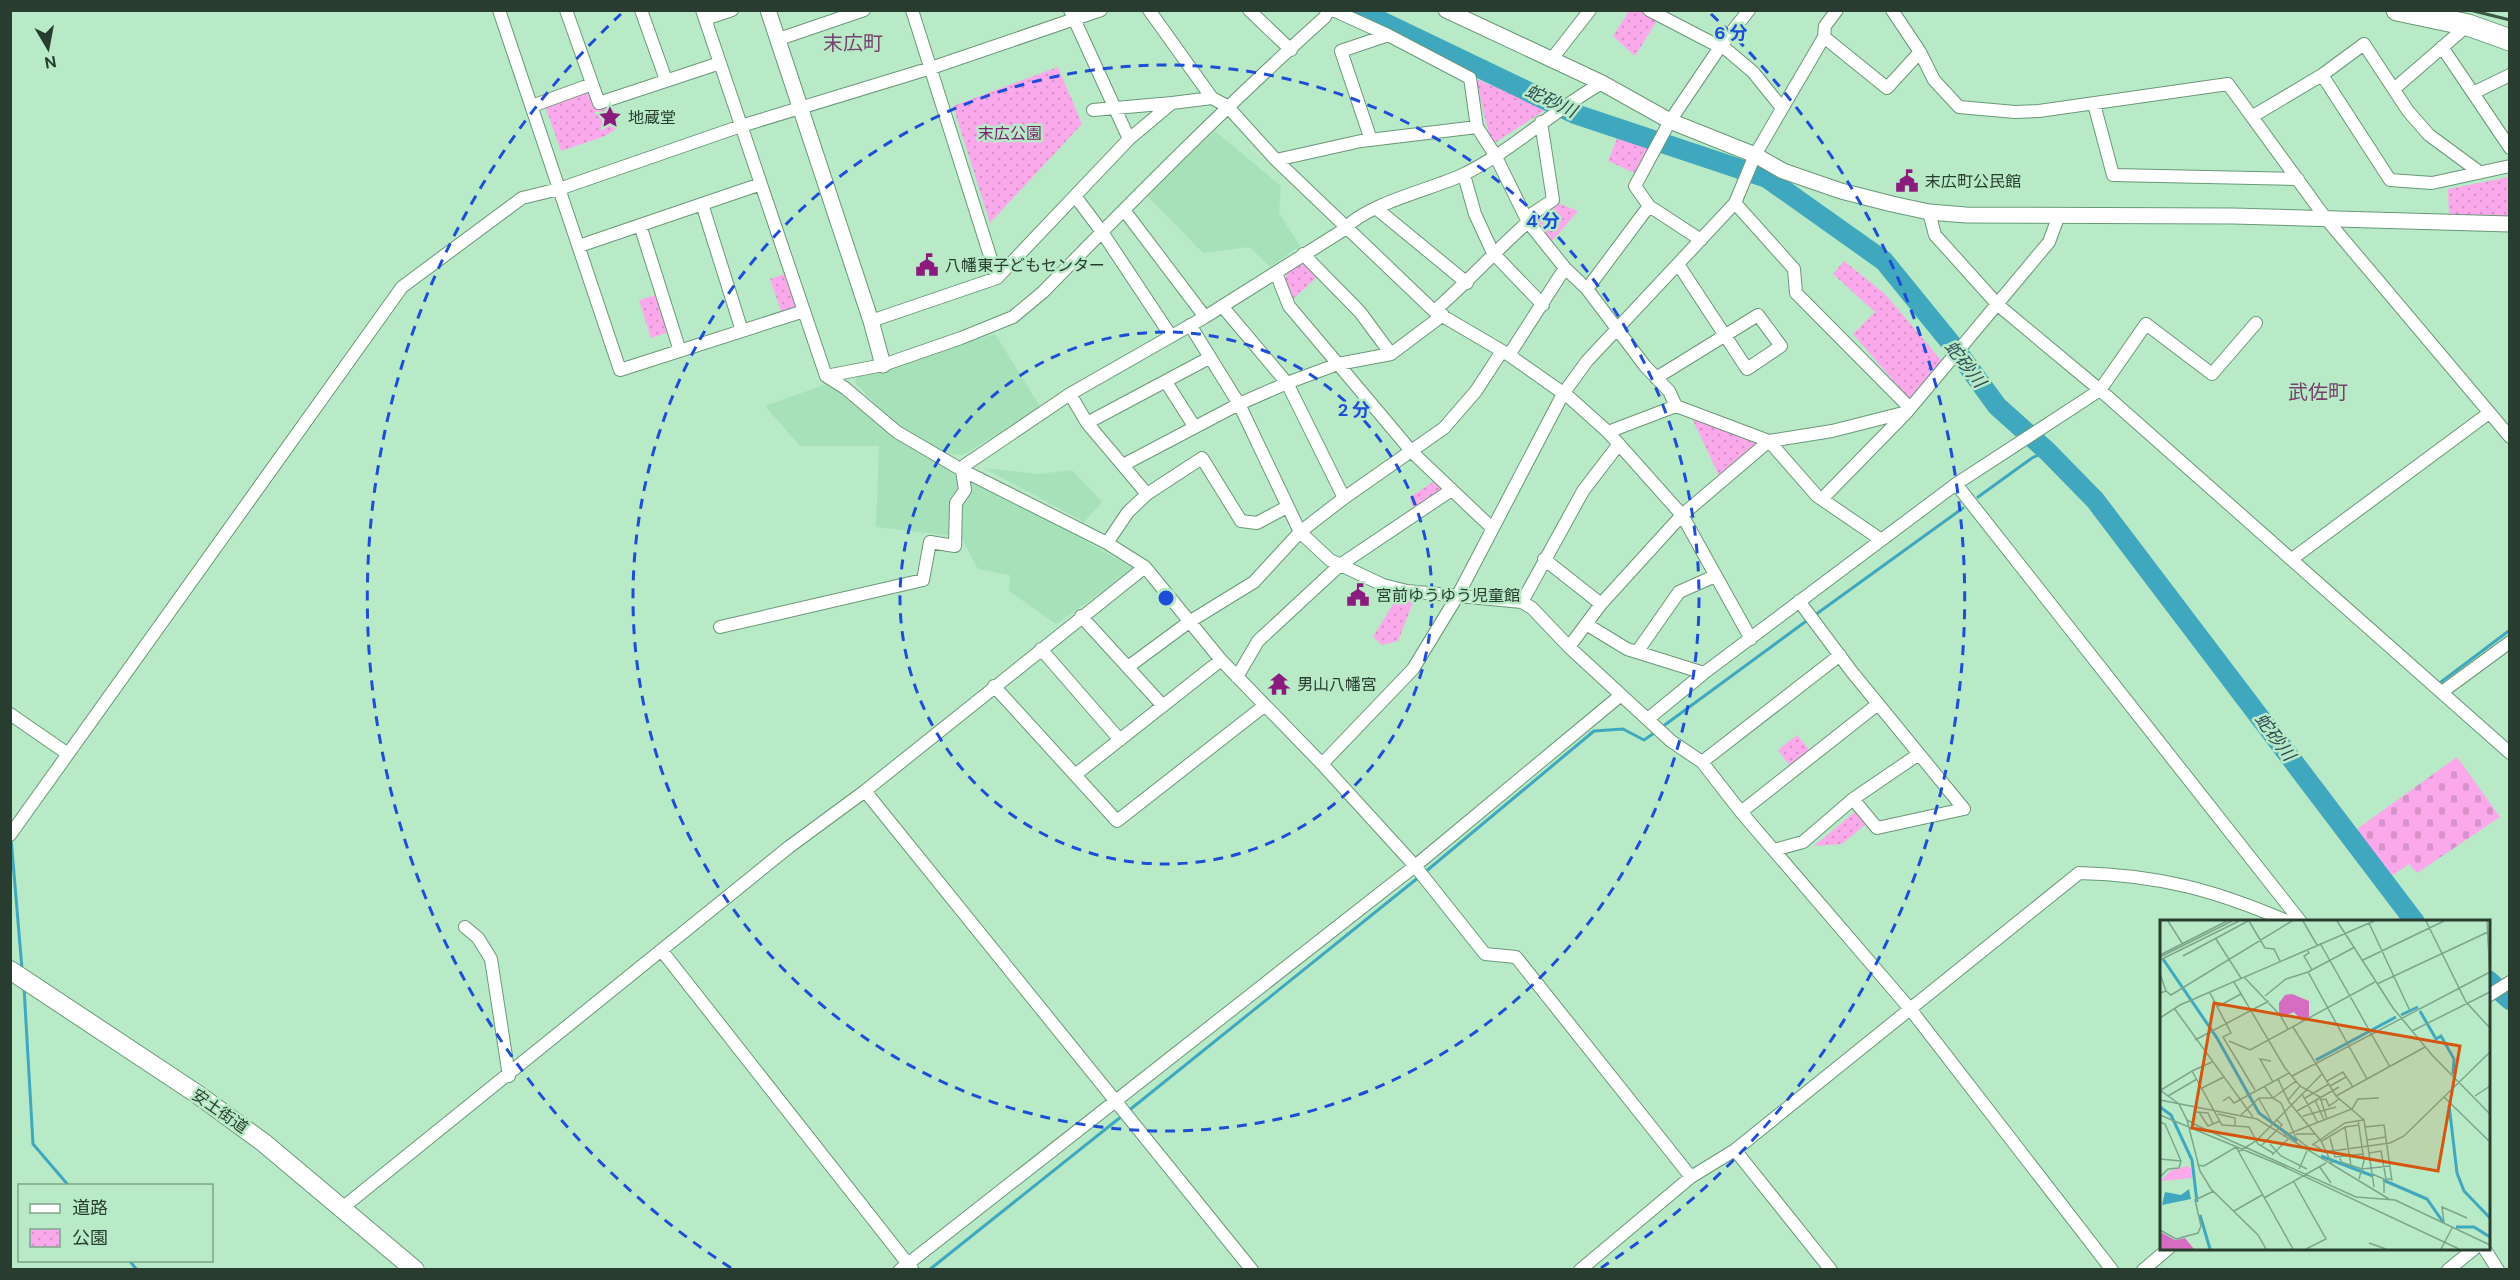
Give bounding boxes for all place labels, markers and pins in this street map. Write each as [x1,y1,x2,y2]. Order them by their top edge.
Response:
place icon: 地蔵堂 [597,104,623,130]
place label: 地蔵堂 [628,107,676,128]
public building icon: 末広町公民館 [1894,168,1920,194]
place label: 末広町公民館 [1925,171,2021,192]
public building icon: 八幡東子どもセンター [914,252,940,278]
place label: 八幡東子どもセンター [945,255,1105,276]
public building icon: 宮前ゆうゆう児童館 [1345,582,1371,608]
place label: 宮前ゆうゆう児童館 [1376,585,1520,606]
centre of rings [1156,588,1176,608]
temple icon: 男山八幡宮 [1266,671,1292,697]
place label: 男山八幡宮 [1297,674,1377,695]

